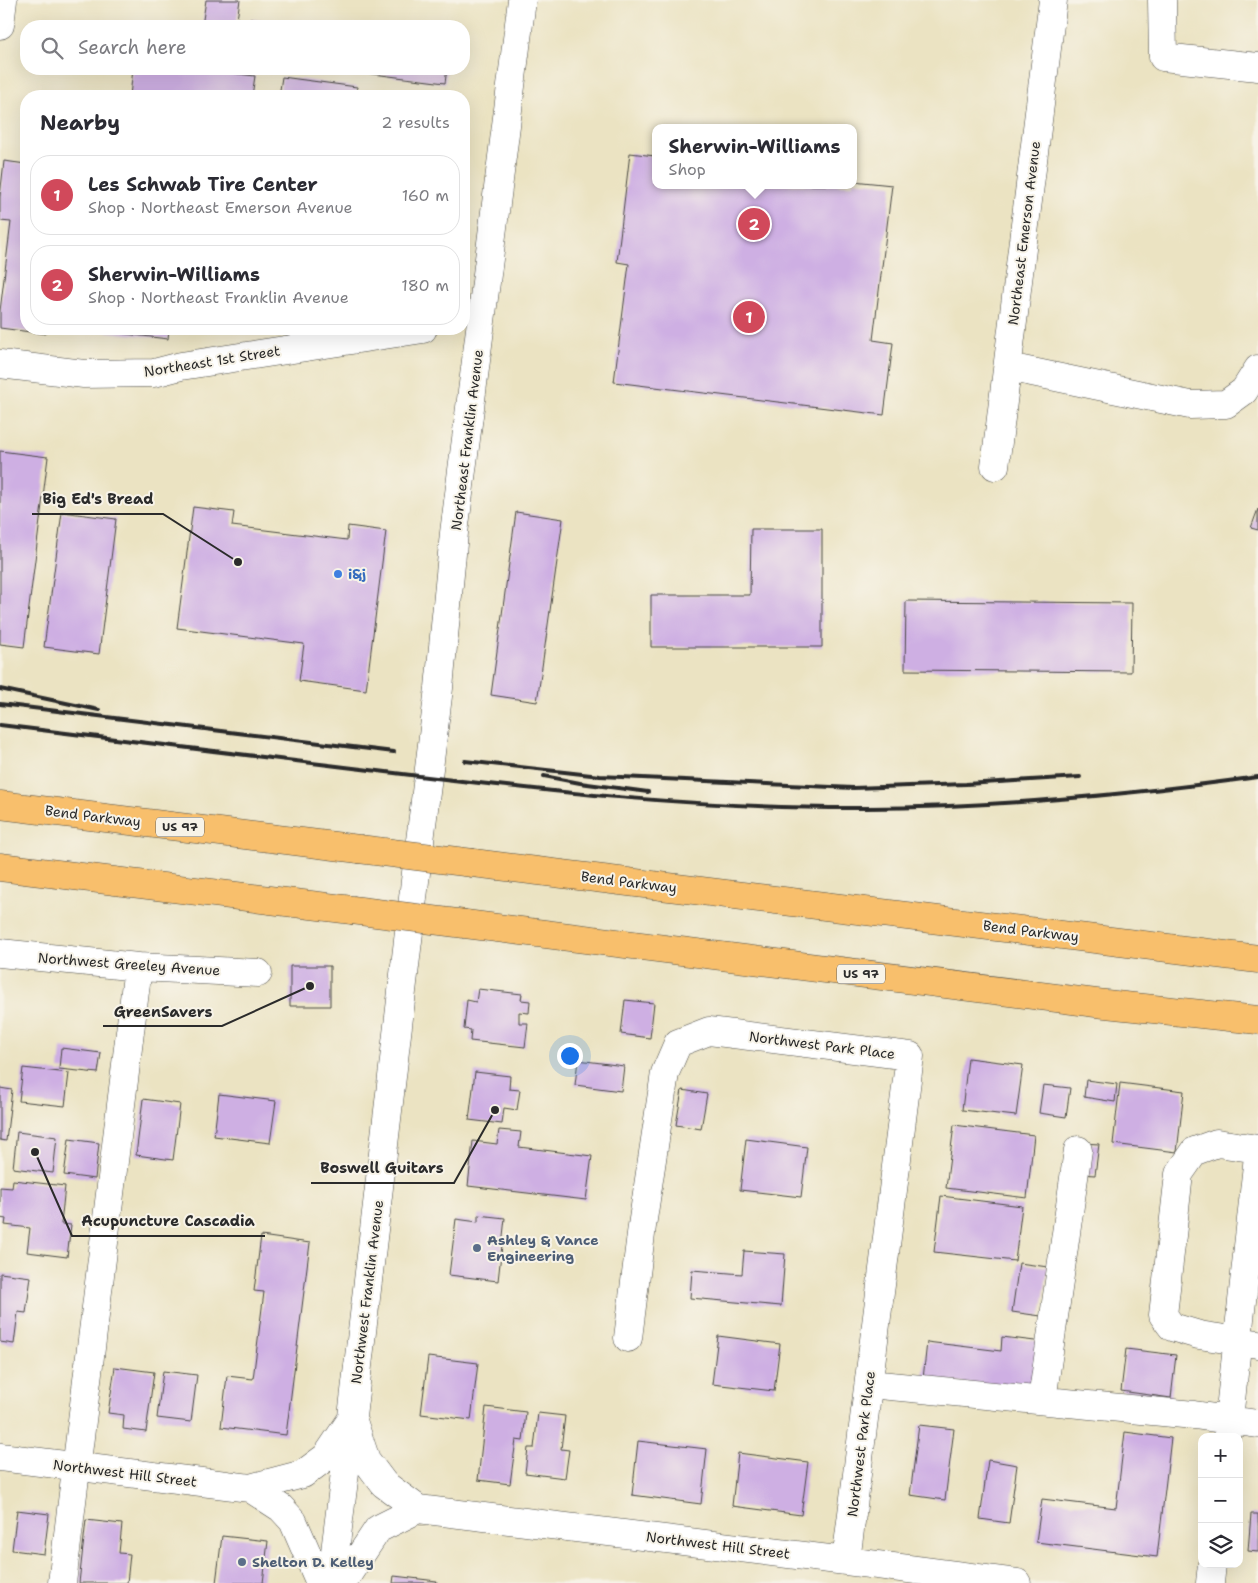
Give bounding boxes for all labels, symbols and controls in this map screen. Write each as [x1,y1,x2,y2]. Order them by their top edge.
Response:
search box [20,20,470,75]
icon: search [38,34,66,62]
text: Search here [78,35,187,60]
text: Nearby [40,109,120,137]
text: 2 results [381,112,450,133]
popup [652,124,857,189]
text: Sherwin-Williams [669,134,841,159]
street label: Northeast Emerson Avenue [1004,140,1044,326]
text: Shop [669,159,706,180]
text: Les Schwab Tire Center [88,172,318,197]
text: 1 [53,185,61,206]
text: 160 m [402,185,449,206]
text: Shop · Northeast Emerson Avenue [88,197,353,218]
pin: 2 [738,205,770,243]
text: Sherwin-Williams [88,262,260,287]
text: 2 [51,275,63,296]
text: 180 m [401,275,449,296]
text: Shop · Northeast Franklin Avenue [88,287,349,308]
pin: 1 [733,298,765,336]
street label: Northeast 1st Street [143,341,281,381]
street label: Northeast Franklin Avenue [447,348,487,531]
callout: Big Ed's Bread [32,484,163,514]
text: Big Ed's Bread [42,489,154,509]
place label: i&j [348,565,366,583]
marker: i&j [332,568,344,580]
street label: Bend Parkway [44,801,142,831]
road number: US 97 [156,818,204,836]
street label: Bend Parkway [580,867,678,897]
street label: Bend Parkway [982,916,1080,946]
street label: Northwest Greeley Avenue [37,949,221,979]
road number: US 97 [837,964,885,984]
callout: GreenSavers [103,996,222,1026]
text: GreenSavers [114,1002,212,1022]
street label: Northwest Park Place [748,1027,896,1063]
your location [557,1043,583,1069]
callout: Boswell Guitars [311,1153,454,1183]
text: Boswell Guitars [320,1158,444,1178]
street label: Northwest Franklin Avenue [347,1199,387,1385]
callout: Acupuncture Cascadia [72,1206,265,1236]
text: Acupuncture Cascadia [81,1211,256,1231]
place label: Ashley & Vance Engineering [487,1231,599,1265]
marker: Ashley & Vance Engineering [471,1242,483,1254]
street label: Northwest Park Place [843,1370,879,1518]
map controls [1198,1433,1243,1568]
button: + [1198,1433,1243,1478]
street label: Northwest Hill Street [52,1455,198,1491]
button: − [1198,1478,1243,1523]
button: layers [1198,1523,1243,1568]
street label: Northwest Hill Street [645,1527,791,1563]
place label: Shelton D. Kelley [252,1553,374,1571]
marker: Shelton D. Kelley [236,1556,248,1568]

